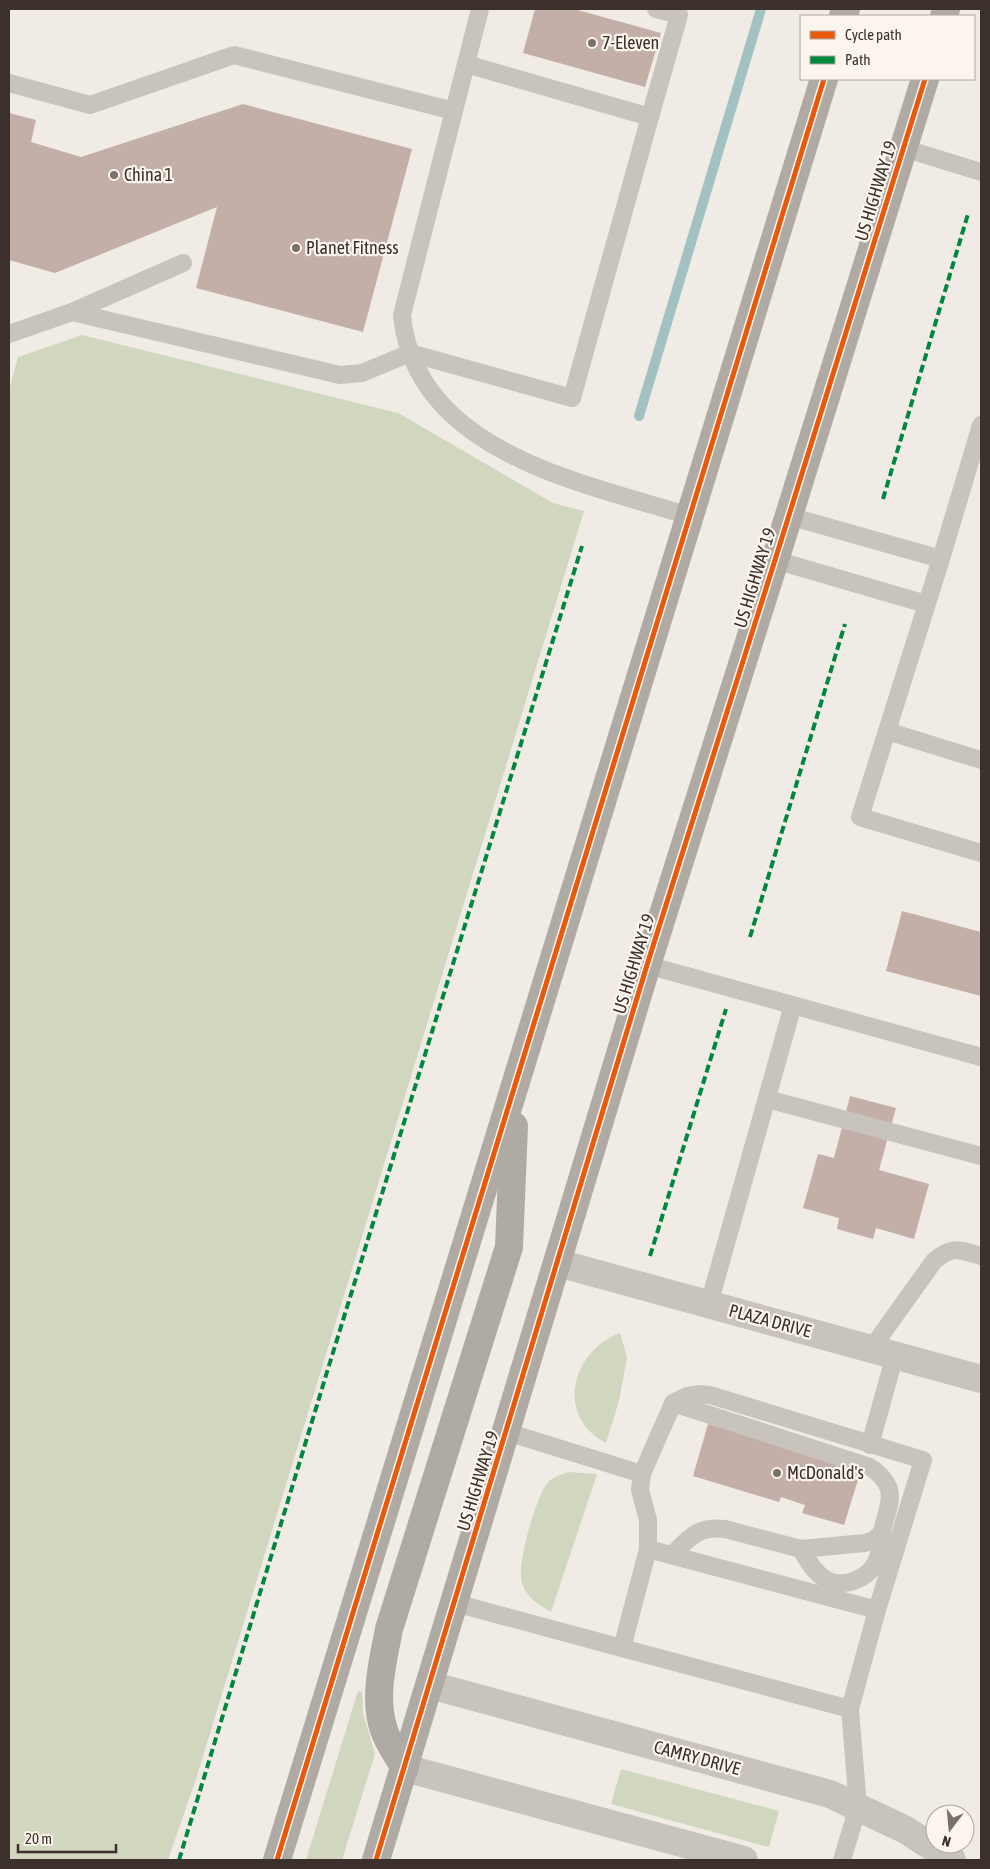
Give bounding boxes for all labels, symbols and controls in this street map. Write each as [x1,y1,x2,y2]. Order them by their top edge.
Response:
legend [800,15,975,80]
text: Cycle path [845,26,902,43]
place label: 7-Eleven [602,32,659,53]
marker: 7-Eleven [586,37,598,49]
text: Path [845,51,871,68]
street label: US HIGHWAY 19 [850,138,901,244]
place label: China 1 [124,164,173,185]
marker: China 1 [108,169,120,181]
place label: Planet Fitness [306,237,399,258]
marker: Planet Fitness [290,242,302,254]
street label: US HIGHWAY 19 [729,525,780,631]
street label: US HIGHWAY 19 [608,911,659,1017]
street label: PLAZA DRIVE [727,1299,814,1342]
street label: US HIGHWAY 19 [452,1428,503,1534]
place label: McDonald's [787,1462,864,1483]
marker: McDonald's [771,1467,783,1479]
street label: CAMRY DRIVE [652,1736,743,1779]
north arrow [925,1804,975,1854]
scale bar [18,1822,115,1854]
text: 20 m [25,1830,52,1847]
text: N [940,1833,953,1850]

